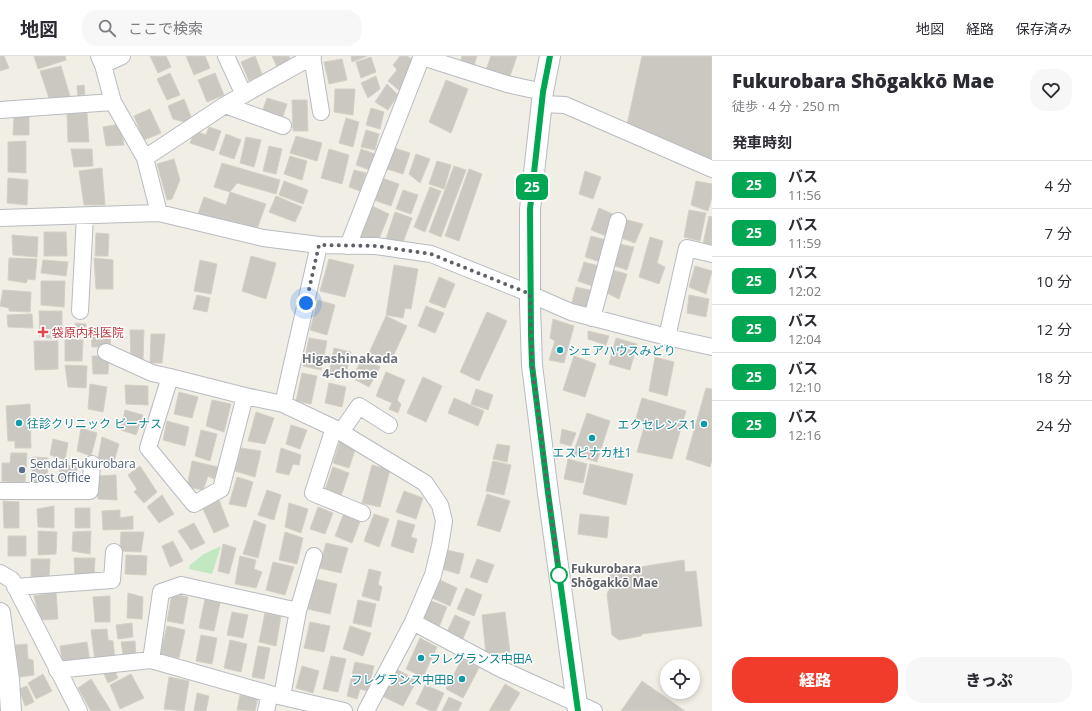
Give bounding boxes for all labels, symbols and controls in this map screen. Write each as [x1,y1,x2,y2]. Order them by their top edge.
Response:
search box [82,10,362,46]
text: 地図 [20,16,58,42]
icon: search [96,17,118,39]
text: ここで検索 [128,18,203,38]
text: 地図 [916,19,944,38]
text: 経路 [966,19,994,38]
text: 保存済み [1016,19,1072,38]
text: Fukurobara Shōgakkō Mae [732,68,994,94]
button: heart [1030,69,1072,111]
text: 徒歩 · 4 分 · 250 m [732,97,840,115]
text: 発車時刻 [732,132,792,152]
text: バス [788,166,818,186]
line badge: 25 [514,174,550,200]
text: 25 [746,175,762,194]
text: 4 分 [1045,175,1072,195]
text: 25 [524,177,540,196]
text: 11:56 [788,186,821,204]
text: バス [788,214,818,234]
text: 25 [746,223,762,242]
text: 7 分 [1045,223,1072,243]
text: 11:59 [788,234,821,252]
text: バス [788,262,818,282]
text: 25 [746,271,762,290]
text: 10 分 [1036,271,1072,291]
text: 12:02 [788,282,821,300]
your location [296,293,316,313]
text: バス [788,310,818,330]
text: 25 [746,319,762,338]
text: 12 分 [1036,319,1072,339]
place label: 袋原内科医院 [51,324,124,341]
marker: 袋原内科医院 [37,326,49,338]
text: 12:04 [788,330,821,348]
place label: シェアハウスみどり [568,342,676,359]
marker: シェアハウスみどり [555,345,565,355]
district label: Higashinakada 4-chome [302,349,398,382]
text: バス [788,358,818,378]
text: 25 [746,367,762,386]
text: 18 分 [1036,367,1072,387]
text: 12:10 [788,378,821,396]
text: バス [788,406,818,426]
place label: 往診クリニック ビーナス [27,415,162,432]
text: 25 [746,415,762,434]
text: 24 分 [1036,415,1072,435]
place label: エクセレンス1 [617,416,696,433]
marker: 往診クリニック ビーナス [14,418,24,428]
marker: エクセレンス1 [699,419,709,429]
text: 12:16 [788,426,821,444]
marker: エスピナカ杜1 [587,433,597,443]
place label: エスピナカ杜1 [553,444,631,461]
place label: Sendai Fukurobara Post Office [30,455,136,486]
marker: Sendai Fukurobara Post Office [17,465,27,475]
place label: Fukurobara Shōgakkō Mae [571,560,658,591]
marker: Fukurobara Shōgakkō Mae [550,566,568,584]
place label: フレグランス中田A [429,650,533,667]
marker: フレグランス中田A [416,653,426,663]
button: 経路 [732,657,898,703]
button: きっぷ [906,657,1072,703]
map controls [660,659,700,699]
button: locate [660,659,700,699]
place label: フレグランス中田B [350,671,454,688]
marker: フレグランス中田B [457,674,467,684]

